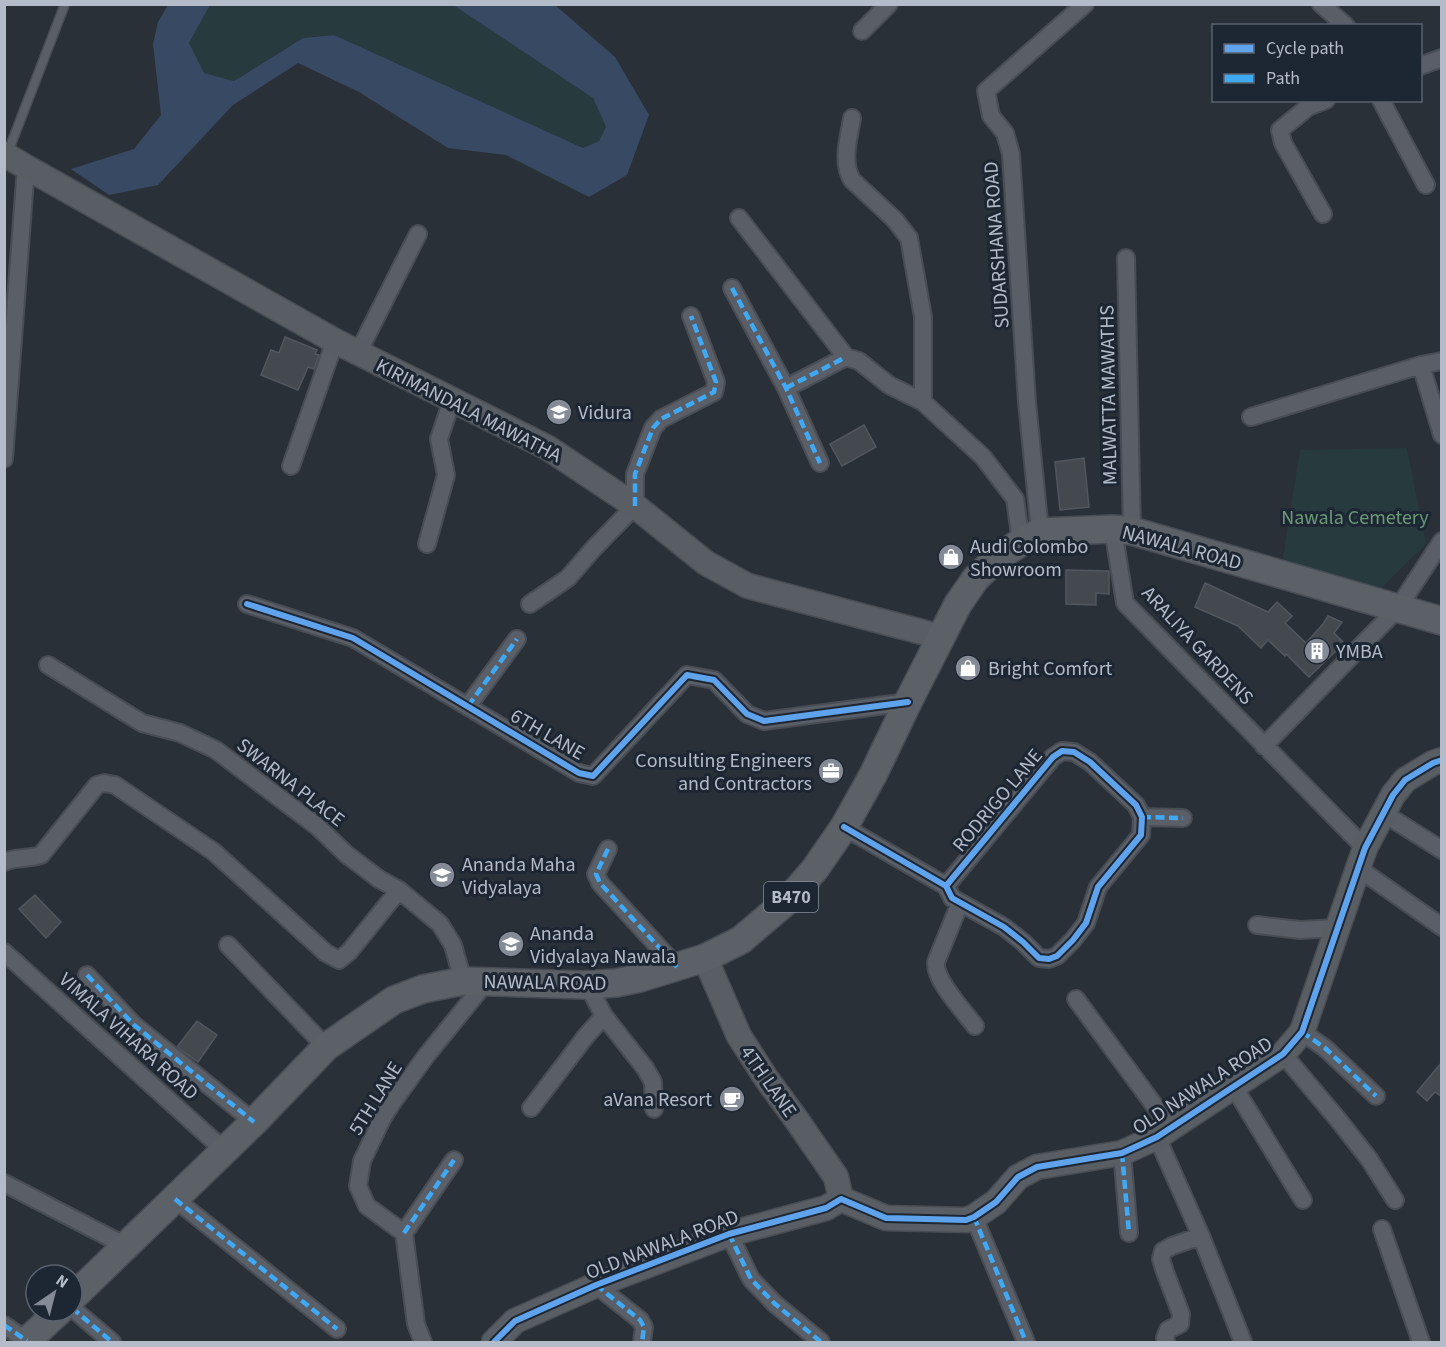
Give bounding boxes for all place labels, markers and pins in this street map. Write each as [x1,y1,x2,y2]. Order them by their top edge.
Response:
school or university icon: Vidura [544,397,574,427]
place label: Vidura [578,399,632,427]
place label: Audi Colombo Showroom [970,533,1088,584]
shop icon: Audi Colombo Showroom [936,542,966,572]
building icon: YMBA [1302,636,1332,666]
place label: YMBA [1335,638,1383,666]
shop icon: Bright Comfort [953,653,983,683]
place label: Bright Comfort [988,655,1113,683]
place label: Consulting Engineers and Contractors [635,747,812,798]
office icon: Consulting Engineers and Contractors [816,756,846,786]
place label: Ananda Maha Vidyalaya [462,851,576,902]
school or university icon: Ananda Maha Vidyalaya [427,860,457,890]
place label: Ananda Vidyalaya Nawala [530,920,676,971]
school or university icon: Ananda Vidyalaya Nawala [496,929,526,959]
cafe icon: aVana Resort [717,1084,747,1114]
place label: aVana Resort [603,1086,712,1114]

